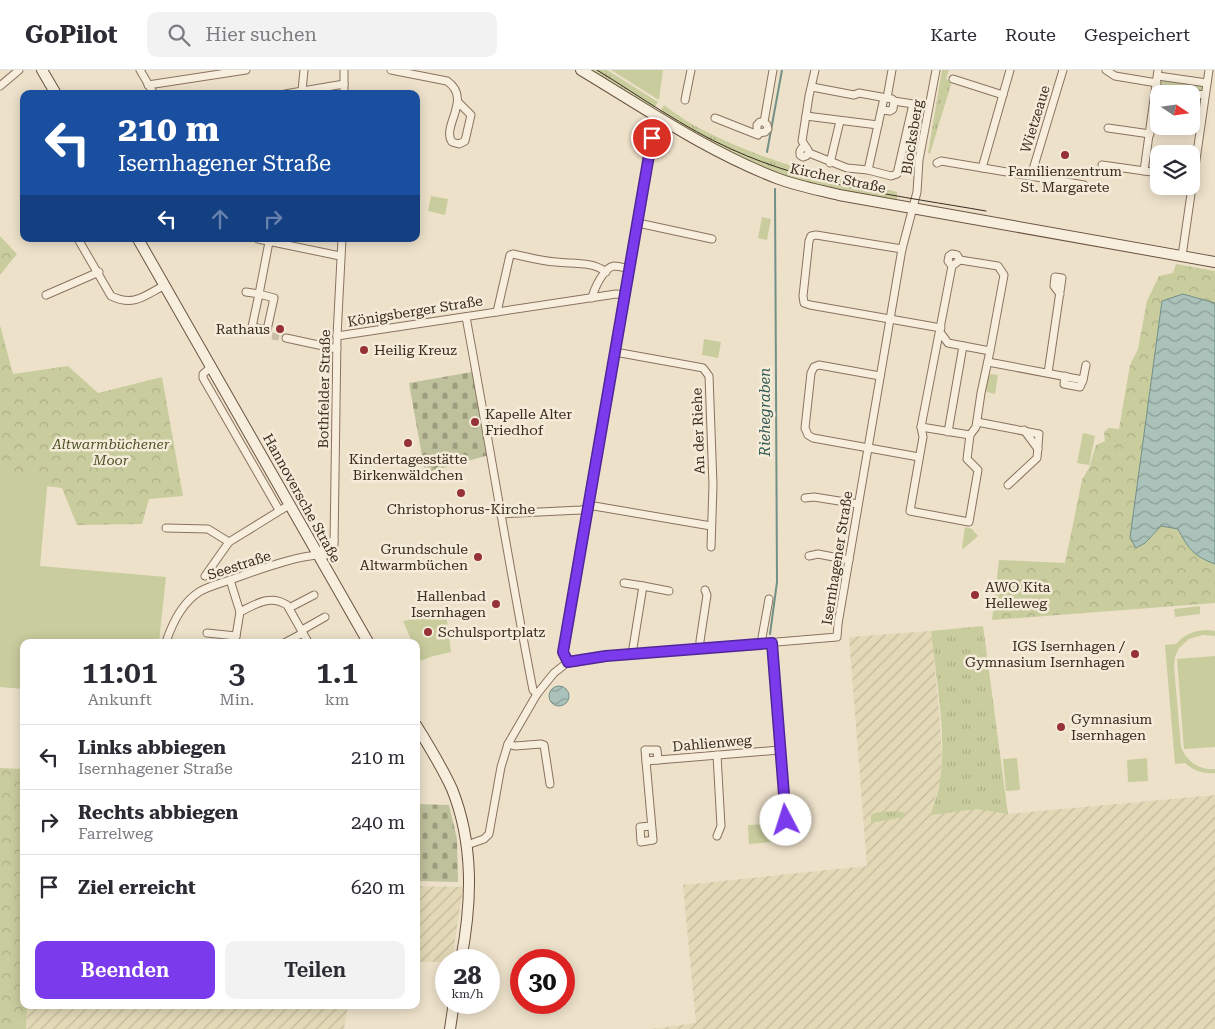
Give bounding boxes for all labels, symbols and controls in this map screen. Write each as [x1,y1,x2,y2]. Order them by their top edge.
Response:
search box [147,12,497,57]
text: GoPilot [25,21,117,49]
icon: search [165,21,193,49]
text: Hier suchen [205,23,317,46]
text: Karte [930,24,977,45]
text: Route [1005,24,1056,45]
text: Gespeichert [1084,24,1190,45]
street label: Wietzeaue [1017,83,1053,155]
north arrow [1150,85,1200,135]
map controls [1150,85,1200,195]
street label: Blocksberg [898,98,926,176]
text: 210 m [118,109,219,150]
icon: left [35,110,100,175]
pin [631,117,673,159]
icon: arrive [638,124,666,152]
button: layers [1150,145,1200,195]
marker: Familienzentrum St. Margarete [1059,149,1071,161]
text: Isernhagener Straße [118,151,331,176]
street label: Kircher Straße [789,160,888,196]
place label: Familienzentrum St. Margarete [1008,163,1122,195]
icon: left [153,205,181,233]
icon: ahead [206,205,234,233]
icon: right [259,205,287,233]
street label: Königsberger Straße [346,292,484,330]
place label: Rathaus [216,321,270,337]
marker: Rathaus [274,323,286,335]
street label: Bothfelder Straße [315,329,333,449]
place label: Heilig Kreuz [374,342,457,358]
marker: Heilig Kreuz [358,344,370,356]
water label: Riehegraben [756,368,774,457]
street label: An der Riehe [688,387,708,475]
place label: Kapelle Alter Friedhof [485,406,572,438]
marker: Kapelle Alter Friedhof [469,416,481,428]
street label: Hannoversche Straße [260,431,344,566]
park label: Altwarmbüchener Moor [51,436,170,468]
marker: Kindertagesstätte Birkenwäldchen [402,437,414,449]
place label: Kindertagesstätte Birkenwäldchen [349,451,467,483]
marker: Christophorus-Kirche [455,487,467,499]
street label: Isernhagener Straße [818,490,856,626]
place label: Christophorus-Kirche [387,501,536,517]
place label: Grundschule Altwarmbüchen [360,541,468,573]
street label: Seestraße [205,547,273,583]
marker: Grundschule Altwarmbüchen [472,551,484,563]
place label: AWO Kita Helleweg [985,579,1051,611]
place label: Hallenbad Isernhagen [411,588,486,620]
marker: AWO Kita Helleweg [969,589,981,601]
marker: Hallenbad Isernhagen [490,598,502,610]
place label: Schulsportplatz [438,624,546,640]
marker: Schulsportplatz [422,626,434,638]
place label: IGS Isernhagen / Gymnasium Isernhagen [965,638,1126,670]
marker: IGS Isernhagen / Gymnasium Isernhagen [1129,648,1141,660]
text: 11:01 [82,655,158,690]
text: 3 [228,655,245,690]
text: 1.1 [316,655,358,690]
text: Ankunft [88,690,152,709]
text: Min. [219,690,254,709]
text: km [325,690,349,709]
place label: Gymnasium Isernhagen [1071,711,1153,743]
marker: Gymnasium Isernhagen [1055,721,1067,733]
street label: Dahlienweg [672,732,752,754]
text: Links abbiegen [78,736,226,759]
icon: left [35,743,63,771]
text: 210 m [351,746,405,769]
text: Isernhagener Straße [78,759,233,778]
position arrow [759,793,811,845]
text: Rechts abbiegen [78,801,238,824]
icon: right [35,808,63,836]
text: 240 m [351,811,405,834]
text: Farrelweg [78,824,153,843]
icon: arrive [35,873,63,901]
text: Ziel erreicht [78,876,196,899]
text: 620 m [351,876,405,899]
button: Beenden [35,941,215,999]
button: Teilen [225,941,405,999]
speed limit sign: 30 [510,949,575,1014]
text: 28 [453,961,482,990]
text: km/h [451,987,484,1001]

